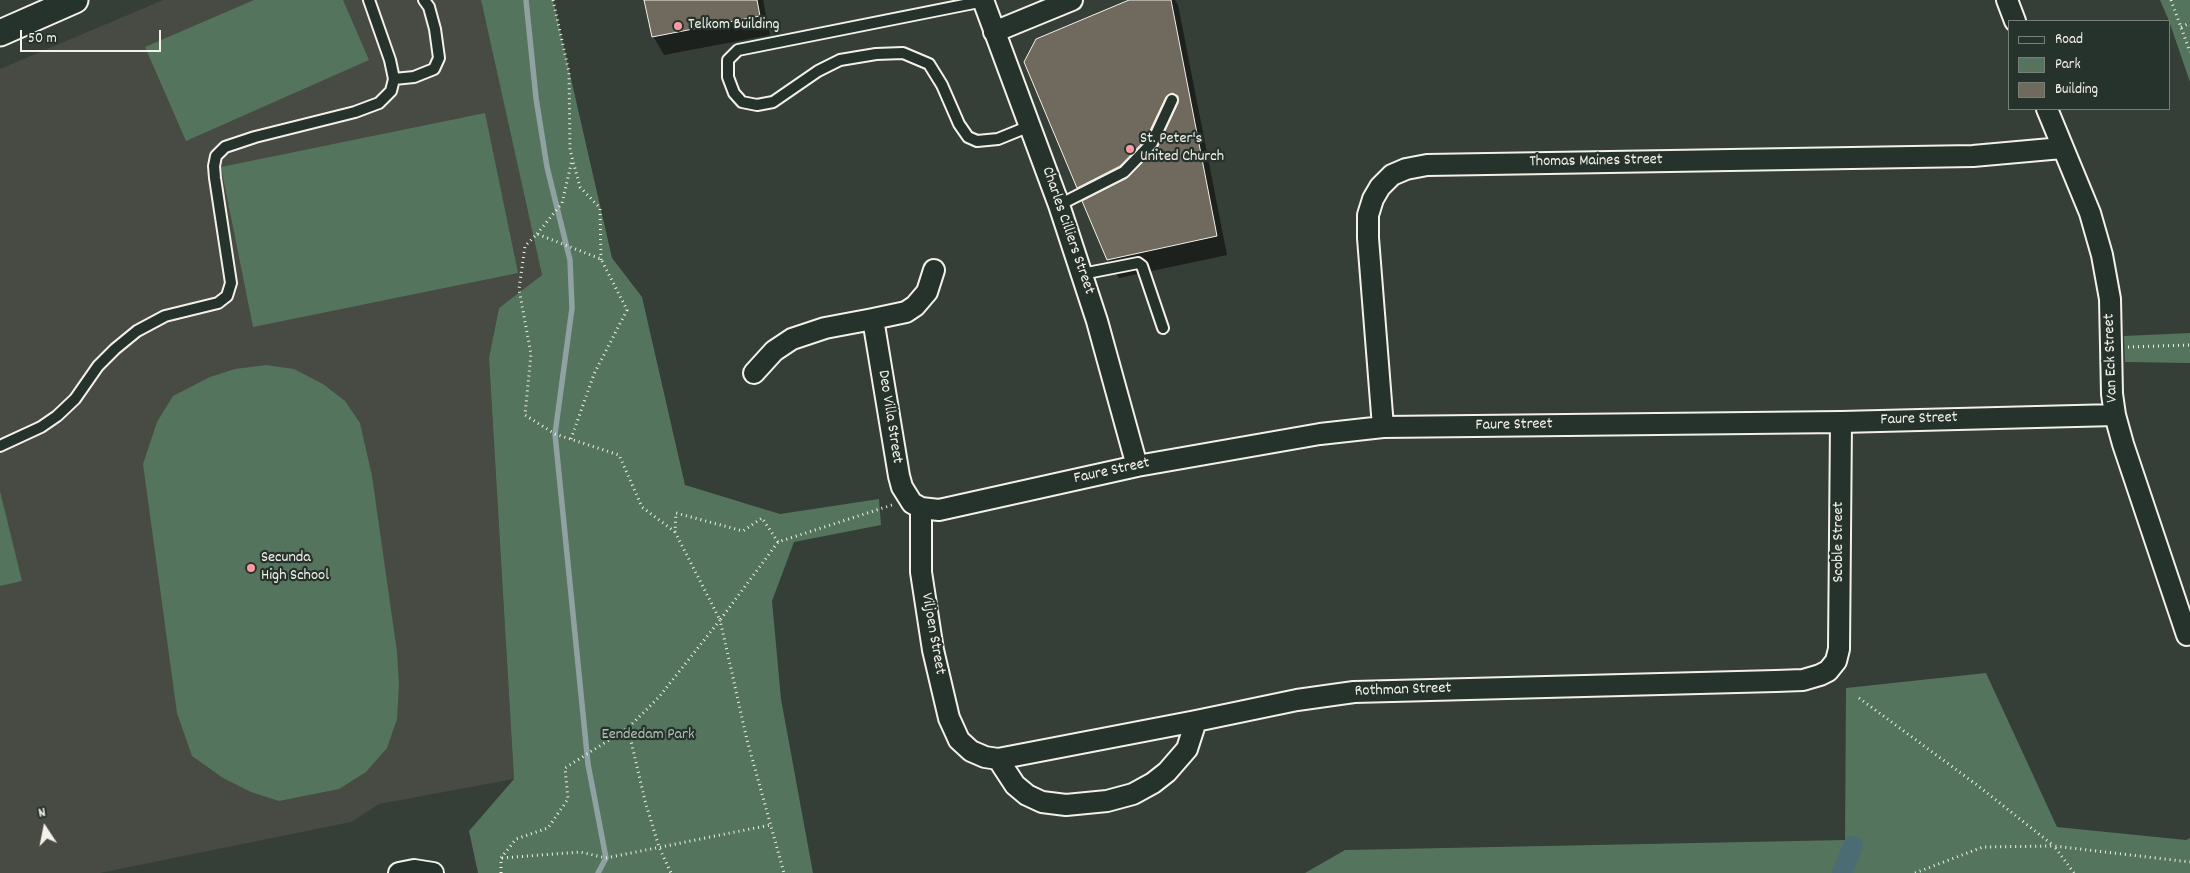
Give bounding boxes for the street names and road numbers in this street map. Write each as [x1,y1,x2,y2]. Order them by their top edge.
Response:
street label: Thomas Maines Street [1529,151,1663,173]
street label: Charles Cilliers Street [1036,165,1098,297]
street label: Van Eck Street [2101,313,2123,403]
street label: Deo Villa Street [872,369,906,465]
street label: Faure Street [1880,409,1958,431]
street label: Faure Street [1475,416,1553,436]
street label: Faure Street [1072,455,1152,489]
street label: Scoble Street [1830,502,1850,582]
street label: Viljoen Street [915,592,949,676]
street label: Rothman Street [1354,680,1452,702]

